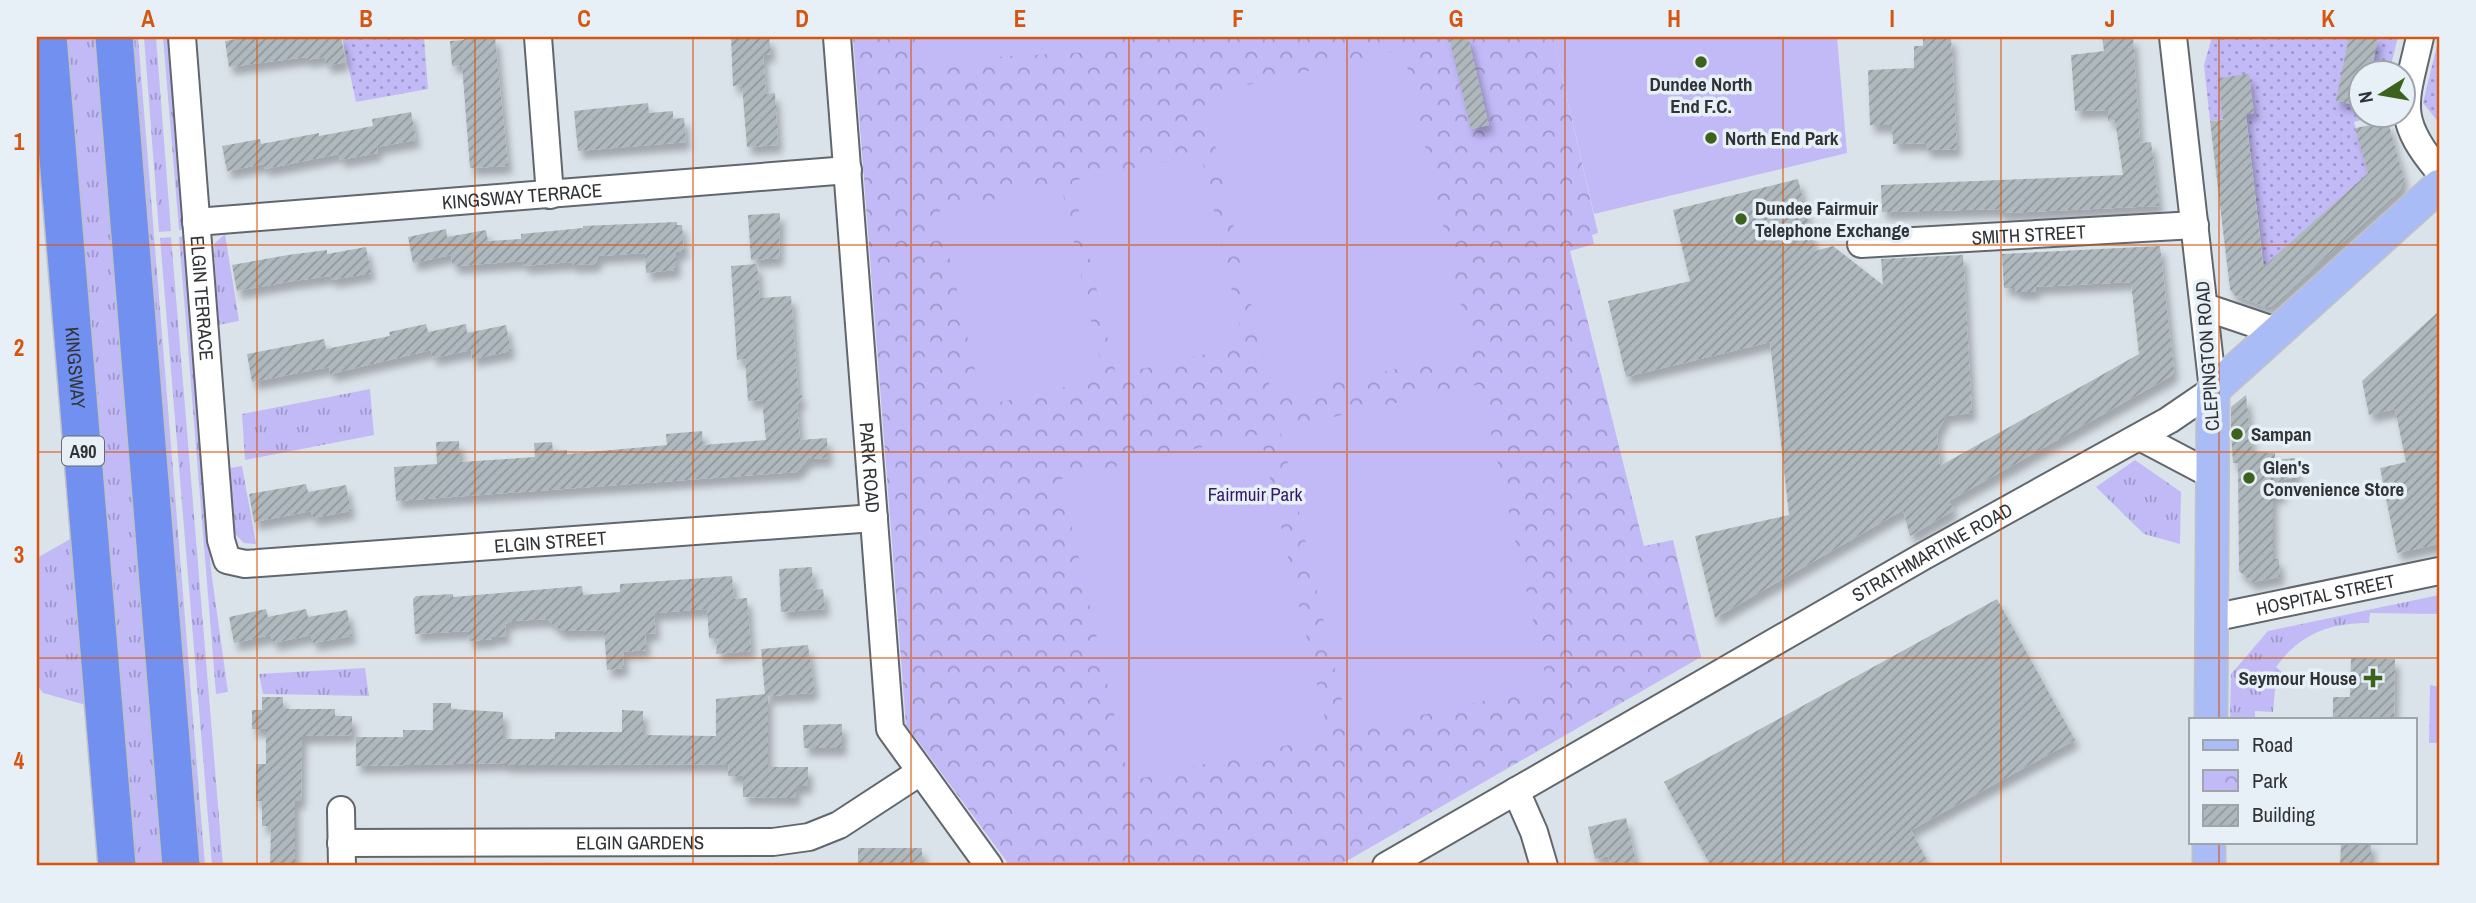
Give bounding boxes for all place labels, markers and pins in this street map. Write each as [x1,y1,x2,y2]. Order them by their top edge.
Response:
marker: Dundee North End F.C. [1693,54,1709,70]
place label: Dundee North End F.C. [1650,71,1753,119]
place label: North End Park [1725,125,1839,151]
marker: North End Park [1703,130,1719,146]
place label: Dundee Fairmuir Telephone Exchange [1755,195,1910,243]
marker: Dundee Fairmuir Telephone Exchange [1733,211,1749,227]
place label: Sampan [2251,421,2312,447]
marker: Sampan [2229,426,2245,442]
place label: Glen's Convenience Store [2263,454,2404,502]
marker: Glen's Convenience Store [2241,470,2257,486]
place label: Seymour House [2238,665,2357,691]
marker: Seymour House [2363,668,2383,688]

